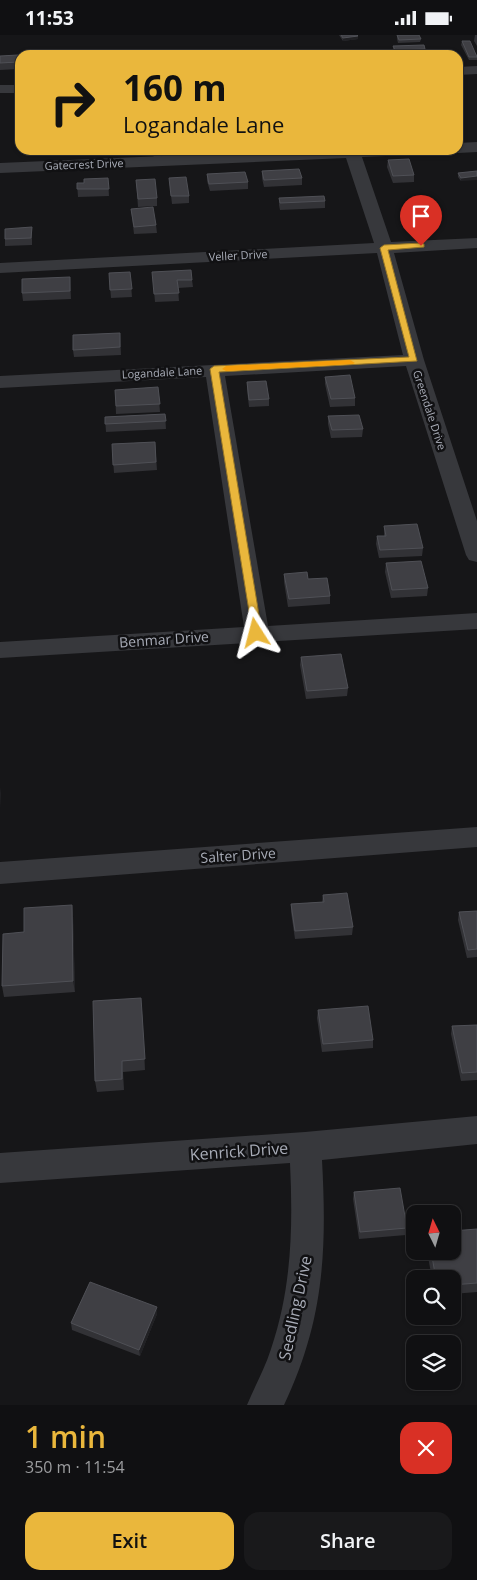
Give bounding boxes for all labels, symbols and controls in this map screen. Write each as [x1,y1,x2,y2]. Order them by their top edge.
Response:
text: 11:53 [25,5,74,31]
text: 160 m [123,64,227,111]
icon: right [40,70,105,135]
text: Logandale Lane [123,109,284,139]
street label: Gatecrest Drive [44,155,124,173]
pin [400,195,442,246]
icon: arrive [407,202,435,230]
street label: Veller Drive [208,246,268,264]
street label: Logandale Lane [121,362,203,382]
street label: Greendale Drive [410,368,450,452]
position arrow [229,606,281,658]
street label: Benmar Drive [119,626,210,652]
street label: Salter Drive [200,843,276,867]
street label: Kenrick Drive [189,1137,289,1165]
north arrow [406,1205,461,1260]
map controls [406,1205,461,1390]
street label: Seedling Drive [273,1254,317,1362]
button: search [406,1270,461,1325]
button: layers [406,1335,461,1390]
text: 1 min [25,1416,106,1457]
button: close [400,1422,452,1474]
text: 350 m · 11:54 [25,1456,125,1478]
button: Exit [25,1512,234,1570]
button: Share [244,1512,452,1570]

